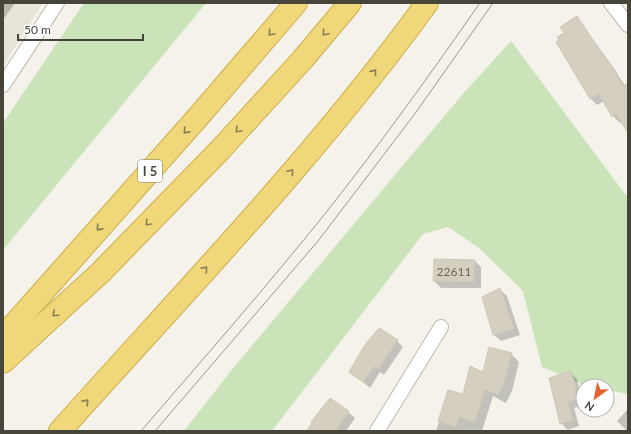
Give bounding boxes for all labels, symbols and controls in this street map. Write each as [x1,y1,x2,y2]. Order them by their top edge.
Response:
scale bar [18,16,143,42]
text: 50 m [24,22,51,37]
one-way arrow [268,28,275,35]
one-way arrow [322,28,329,36]
one-way arrow [370,70,377,77]
one-way arrow [235,125,243,133]
one-way arrow [183,126,190,134]
road number: I 5 [138,160,162,182]
one-way arrow [286,169,293,177]
one-way arrow [145,218,153,226]
one-way arrow [97,224,104,231]
house number: 22611 [437,264,471,279]
one-way arrow [200,267,207,274]
one-way arrow [52,310,60,317]
north arrow [575,378,615,418]
one-way arrow [81,399,88,407]
text: N [582,399,596,415]

